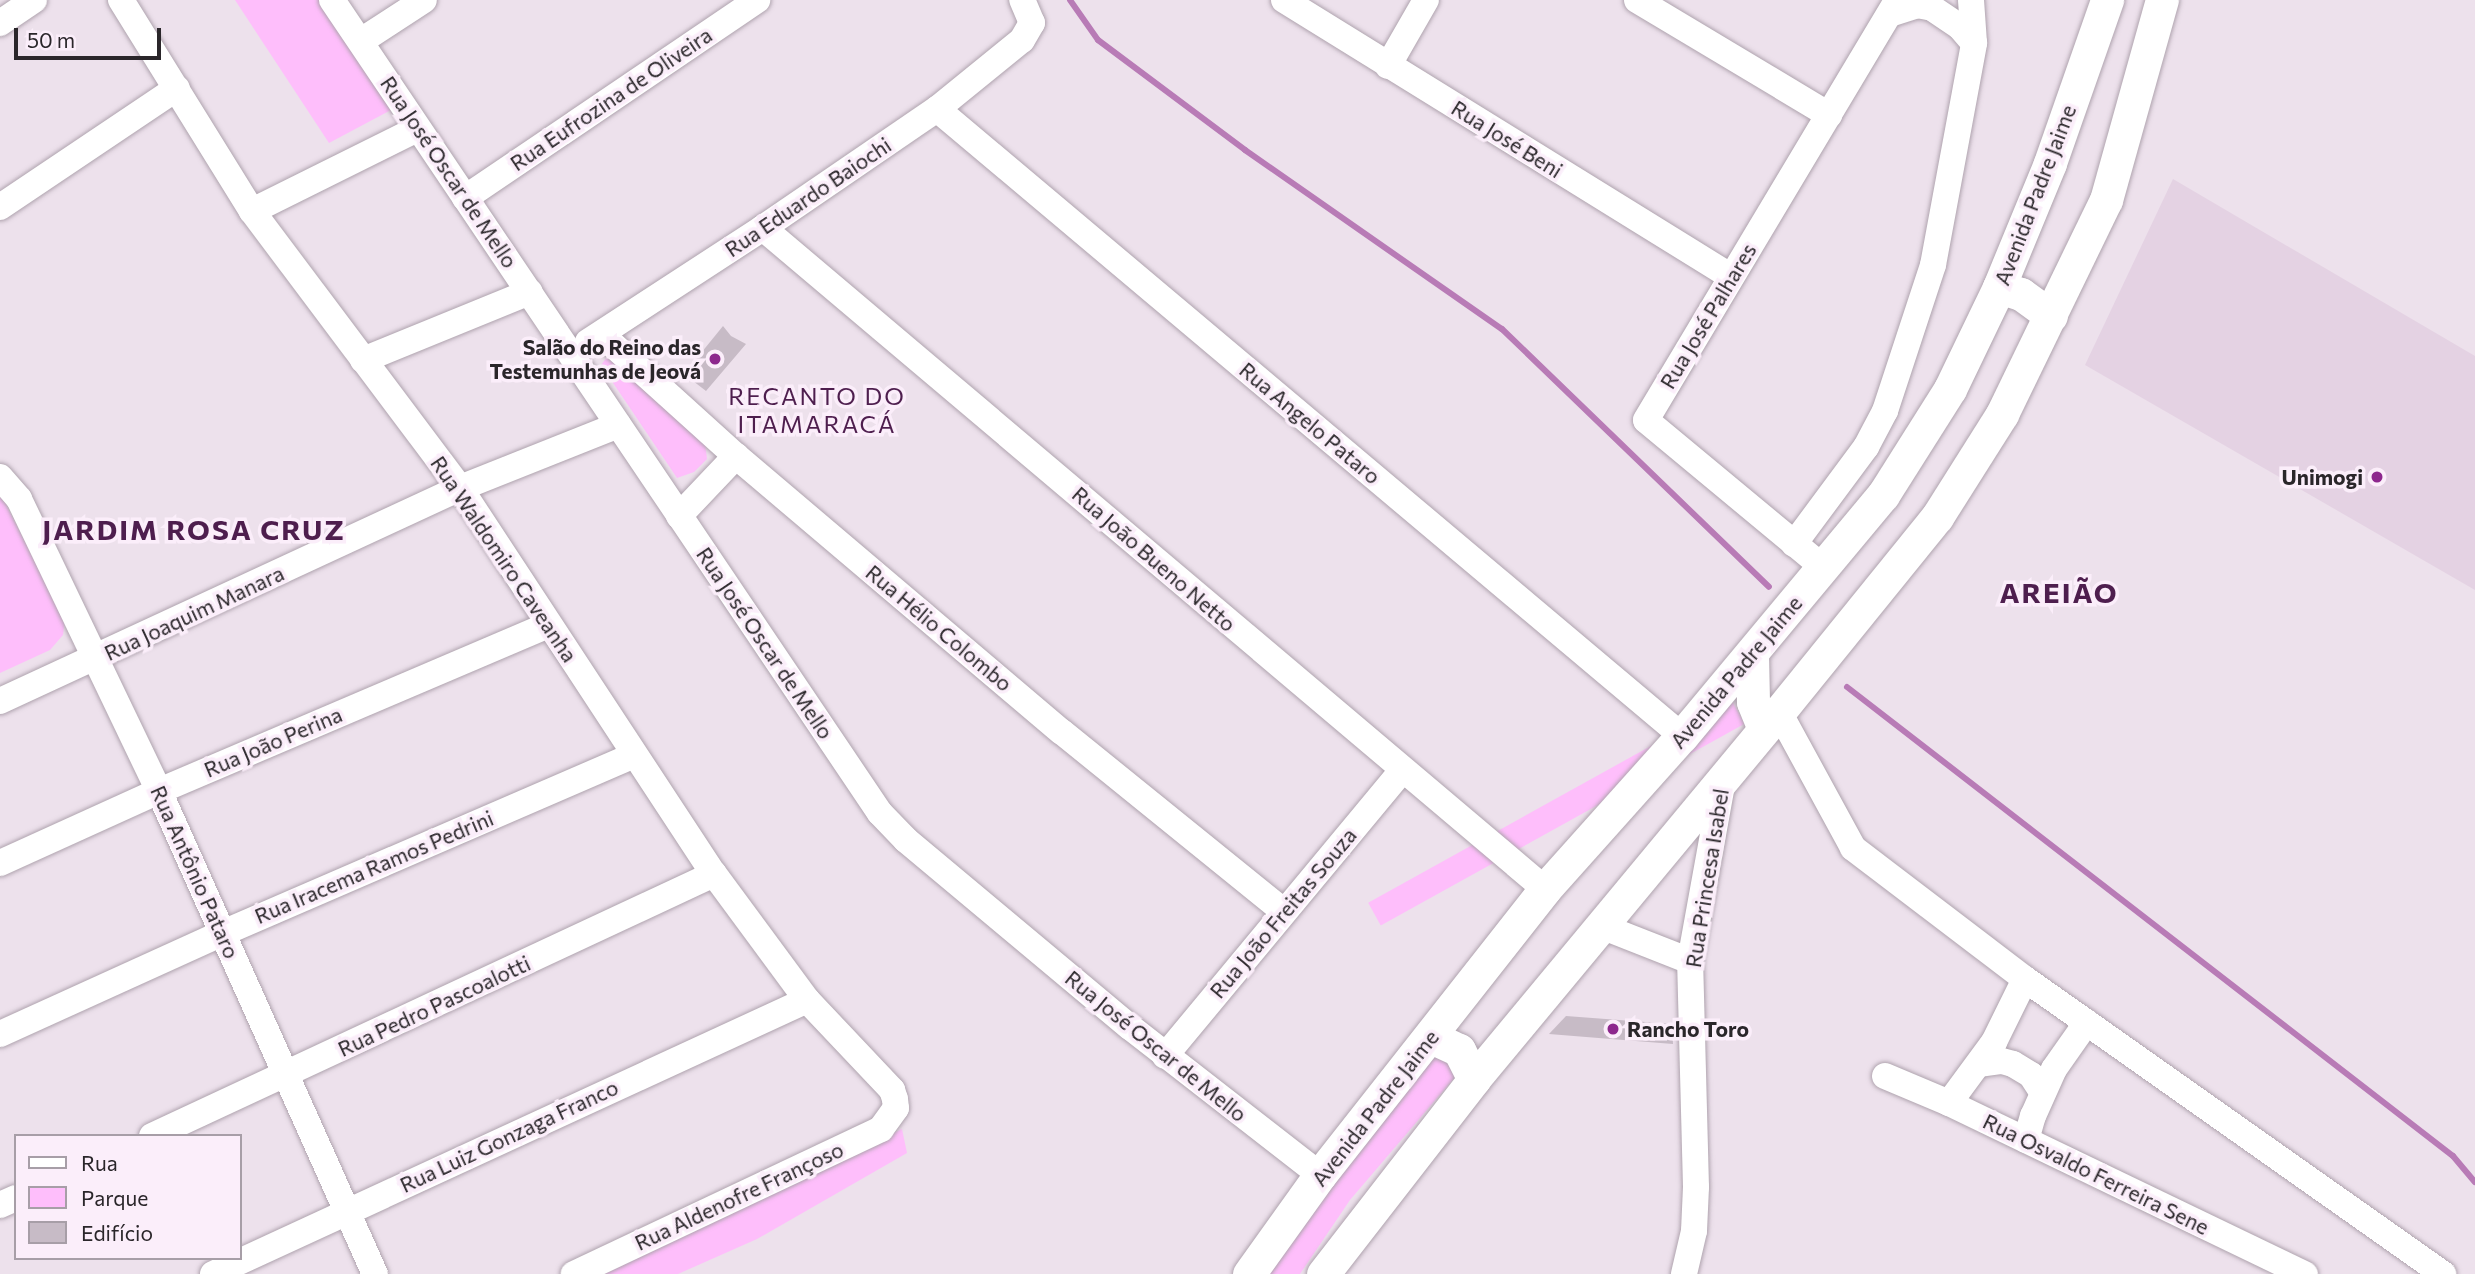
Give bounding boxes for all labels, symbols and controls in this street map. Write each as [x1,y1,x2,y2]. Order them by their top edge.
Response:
scale bar [18,14,164,58]
street label: Rua Eufrozina de Oliveira [505,22,717,176]
text: 50 m [27,27,75,52]
street label: Rua José Oscar de Mello [375,71,523,273]
street label: Rua José Beni [1447,95,1567,183]
street label: Avenida Padre Jaime [1989,101,2081,289]
street label: Rua Eduardo Baiochi [720,132,896,262]
street label: Rua José Palhares [1655,239,1761,393]
place label: Salão do Reino das Testemunhas de Jeová [490,334,701,384]
marker: Salão do Reino das Testemunhas de Jeová [707,351,723,367]
street label: Rua Angelo Pataro [1235,357,1385,489]
district label: RECANTO DO ITAMARACÁ [729,382,905,438]
street label: Rua Waldomiro Caveanha [426,451,582,667]
place label: Unimogi [2281,464,2363,490]
marker: Unimogi [2369,469,2385,485]
street label: Rua João Bueno Netto [1067,481,1241,637]
district label: JARDIM ROSA CRUZ [44,512,344,546]
street label: Rua José Oscar de Mello [691,542,839,744]
street label: Rua Joaquim Manara [100,560,288,666]
street label: Rua Hélio Colombo [861,560,1017,696]
district label: AREIÃO [2000,575,2118,609]
street label: Avenida Padre Jaime [1665,591,1807,753]
street label: Rua João Perina [200,702,346,782]
street label: Rua Antônio Pataro [146,782,244,962]
street label: Rua Princesa Isabel [1680,787,1734,969]
street label: Rua Iracema Ramos Pedrini [251,805,497,929]
street label: Rua João Freitas Souza [1204,823,1362,1003]
street label: Rua Pedro Pascoalotti [334,950,534,1062]
street label: Rua José Oscar de Mello [1060,965,1252,1127]
place label: Rancho Toro [1627,1016,1749,1042]
marker: Rancho Toro [1605,1021,1621,1037]
street label: Avenida Padre Jaime [1306,1025,1444,1191]
street label: Rua Luiz Gonzaga Franco [396,1074,622,1198]
street label: Rua Osvaldo Ferreira Sene [1979,1108,2213,1240]
legend [14,1134,242,1260]
street label: Rua Aldenofre Françoso [631,1137,847,1255]
text: Rua [81,1150,118,1175]
text: Parque [81,1185,148,1210]
text: Edifício [81,1220,153,1245]

